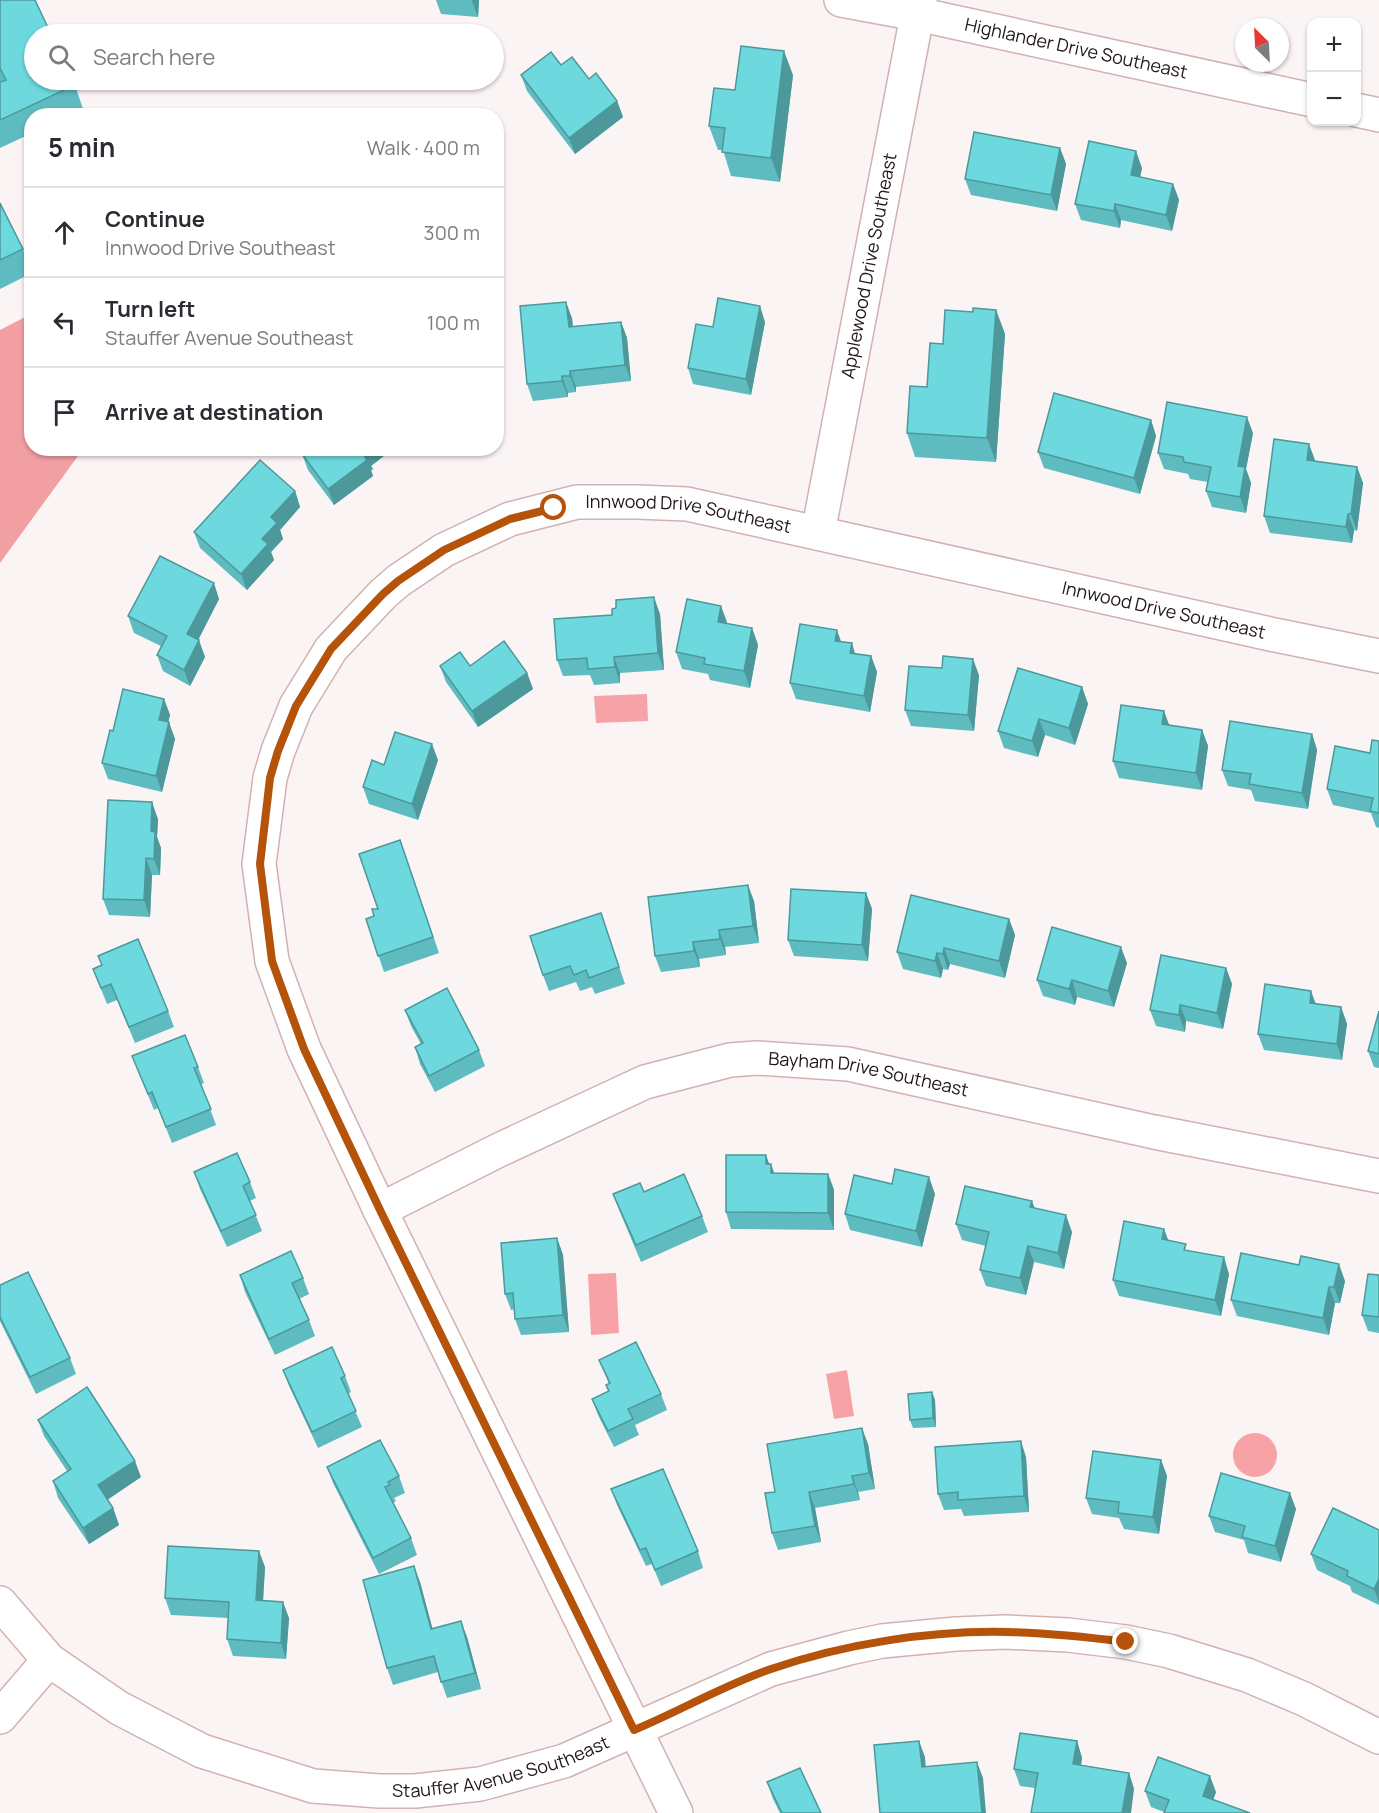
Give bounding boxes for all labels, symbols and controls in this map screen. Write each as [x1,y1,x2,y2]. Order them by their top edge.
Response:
street label: Highlander Drive Southeast [963,12,1190,84]
north arrow [1235,18,1289,72]
map controls [1307,18,1361,126]
button: + [1307,18,1361,72]
search box [24,24,504,90]
icon: search [45,41,78,74]
text: Search here [93,42,215,72]
button: − [1307,72,1361,126]
text: 5 min [48,129,115,165]
text: Walk · 400 m [367,134,480,161]
street label: Applewood Drive Southeast [835,151,901,381]
text: Continue [105,204,205,234]
icon: ahead [48,216,81,249]
text: 300 m [424,219,480,246]
text: Innwood Drive Southeast [105,234,336,261]
text: Turn left [105,294,195,324]
icon: left [48,306,81,339]
text: 100 m [427,309,480,336]
text: Stauffer Avenue Southeast [105,324,354,351]
icon: arrive [48,396,81,429]
text: Arrive at destination [105,397,323,427]
street label: Innwood Drive Southeast [586,489,794,538]
route start [540,494,566,520]
street label: Innwood Drive Southeast [1060,575,1268,644]
street label: Bayham Drive Southeast [768,1046,971,1101]
route end [1112,1628,1138,1654]
street label: Stauffer Avenue Southeast [392,1729,613,1802]

